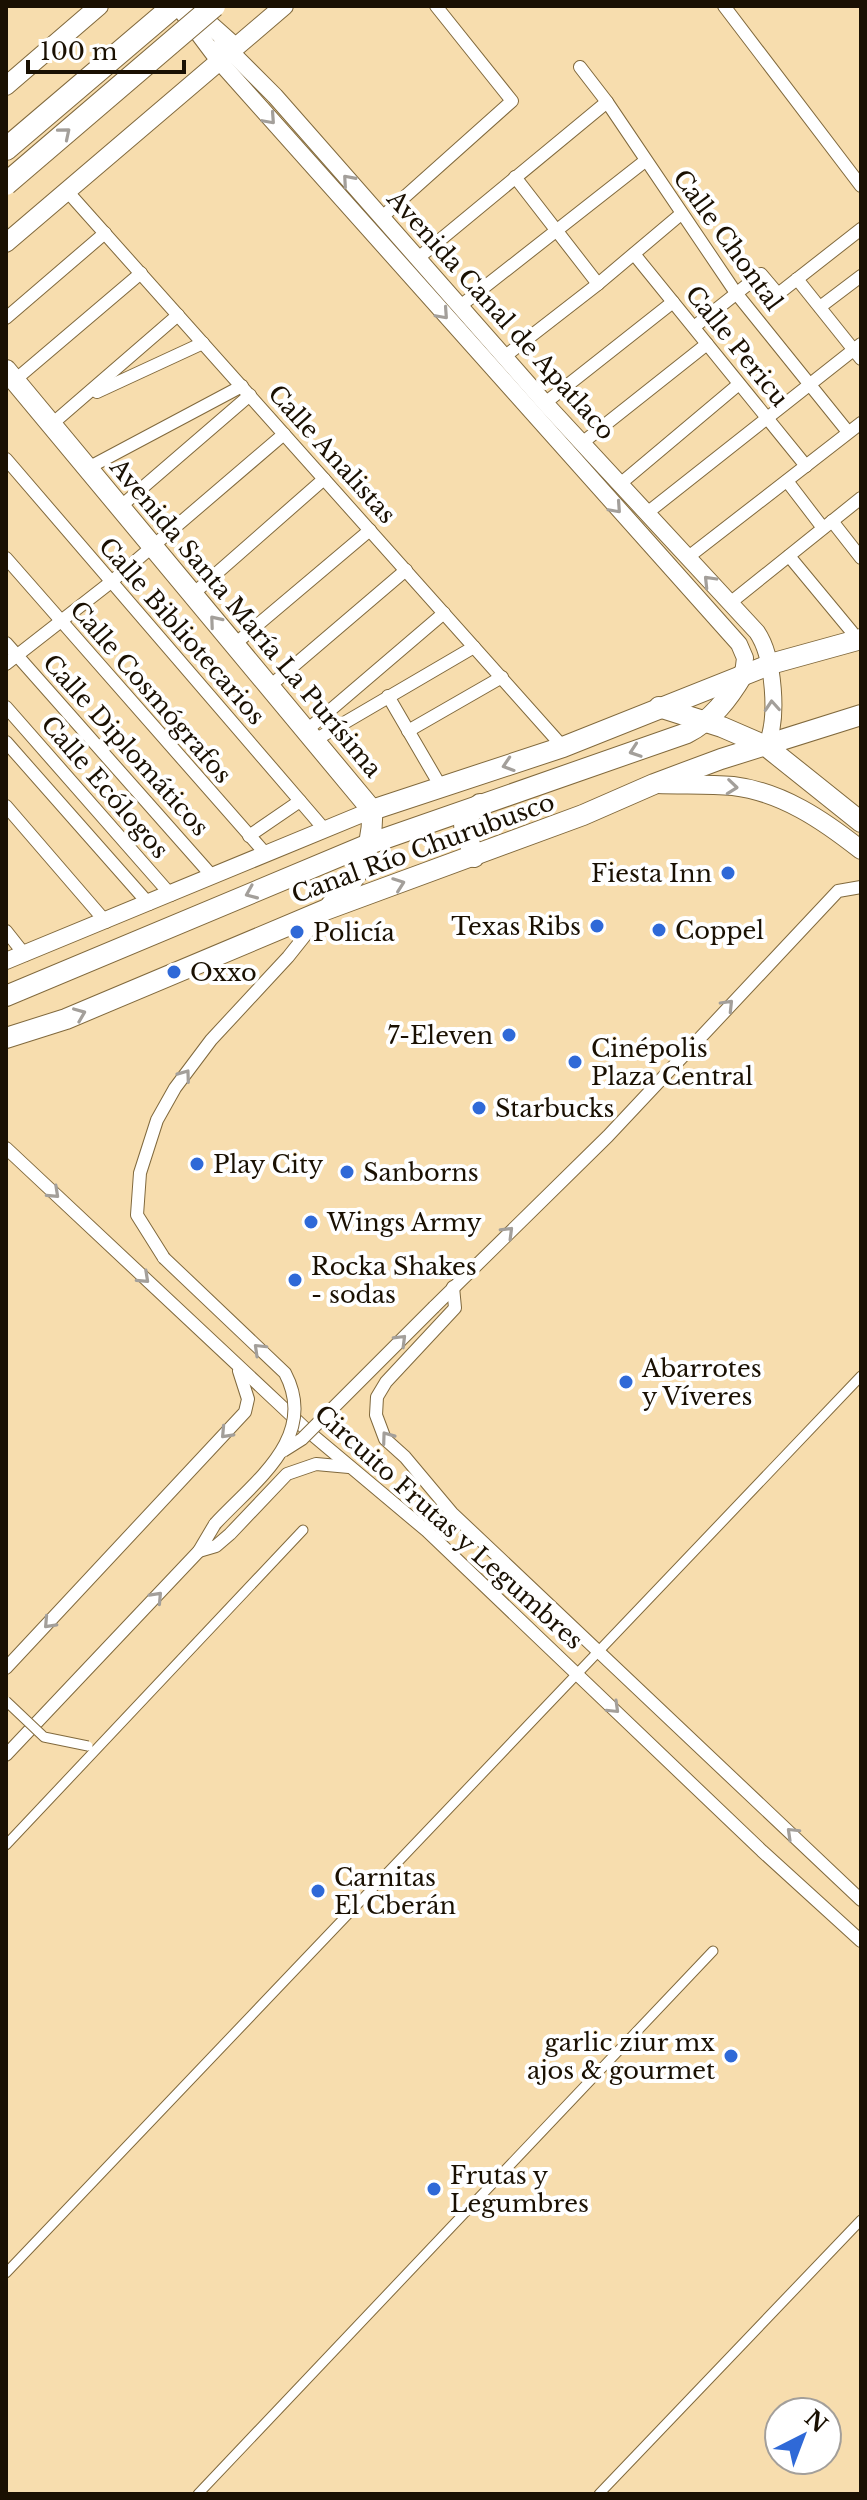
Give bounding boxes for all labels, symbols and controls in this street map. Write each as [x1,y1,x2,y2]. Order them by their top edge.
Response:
scale bar [28,24,184,74]
text: 100 m [40,37,118,66]
one-way arrow [261,110,275,125]
one-way arrow [56,128,71,143]
street label: Calle Chontal [667,164,789,316]
one-way arrow [343,174,357,189]
street label: Avenida Canal de Apatlaco [381,184,621,446]
street label: Calle Pericu [680,280,794,412]
one-way arrow [434,304,448,319]
street label: Calle Analistas [262,379,402,529]
street label: Avenida Santa María La Purísima [103,452,388,784]
one-way arrow [607,499,621,513]
street label: Calle Bibliotecarios [93,532,271,730]
one-way arrow [704,576,718,590]
street label: Calle Cosmógrafos [64,595,238,789]
one-way arrow [210,616,225,630]
street label: Calle Diplomáticos [37,648,215,842]
one-way arrow [764,699,781,712]
street label: Calle Ecólogos [35,710,175,864]
one-way arrow [628,741,642,758]
one-way arrow [501,755,515,771]
one-way arrow [726,778,739,795]
street label: Canal Río Churubusco [288,787,558,909]
place label: Fiesta Inn [591,859,712,888]
marker: Fiesta Inn [719,864,737,882]
one-way arrow [391,877,405,894]
one-way arrow [245,884,259,900]
place label: Texas Ribs [451,912,581,941]
place label: Coppel [675,916,764,945]
marker: Texas Ribs [588,917,606,935]
place label: Policía [313,918,395,947]
marker: Coppel [650,921,668,939]
marker: Policía [288,923,306,941]
place label: Oxxo [190,958,257,987]
marker: Oxxo [165,963,183,981]
one-way arrow [719,1000,734,1014]
one-way arrow [72,1007,86,1024]
place label: 7-Eleven [387,1021,493,1050]
marker: 7-Eleven [500,1026,518,1044]
place label: Cinépolis Plaza Central [591,1034,753,1091]
marker: Cinépolis Plaza Central [566,1053,584,1071]
one-way arrow [175,1070,190,1084]
place label: Starbucks [495,1094,615,1123]
marker: Starbucks [470,1099,488,1117]
place label: Play City [213,1150,324,1179]
marker: Play City [188,1155,206,1173]
place label: Sanborns [363,1158,479,1187]
marker: Sanborns [338,1163,356,1181]
one-way arrow [45,1184,59,1199]
place label: Wings Army [326,1208,482,1237]
marker: Wings Army [302,1213,320,1231]
one-way arrow [499,1227,514,1241]
place label: Rocka Shakes - sodas [311,1252,477,1309]
one-way arrow [135,1268,149,1283]
marker: Rocka Shakes - sodas [286,1271,304,1289]
one-way arrow [392,1335,406,1349]
one-way arrow [254,1343,268,1358]
place label: Abarrotes y Víveres [641,1354,762,1411]
marker: Abarrotes y Víveres [617,1373,635,1391]
street label: Circuito Frutas y Legumbres [309,1399,589,1655]
one-way arrow [221,1424,236,1438]
one-way arrow [382,1431,396,1446]
one-way arrow [147,1592,162,1606]
one-way arrow [44,1613,58,1628]
one-way arrow [605,1698,619,1713]
one-way arrow [787,1828,801,1843]
place label: Carnitas El Cberán [334,1863,456,1920]
marker: Carnitas El Cberán [309,1882,327,1900]
place label: garlic ziur mx ajos & gourmet [527,2028,715,2085]
marker: garlic ziur mx ajos & gourmet [722,2047,740,2065]
place label: Frutas y Legumbres [450,2161,589,2218]
marker: Frutas y Legumbres [425,2180,443,2198]
north arrow [763,2396,843,2476]
text: N [799,2405,833,2439]

